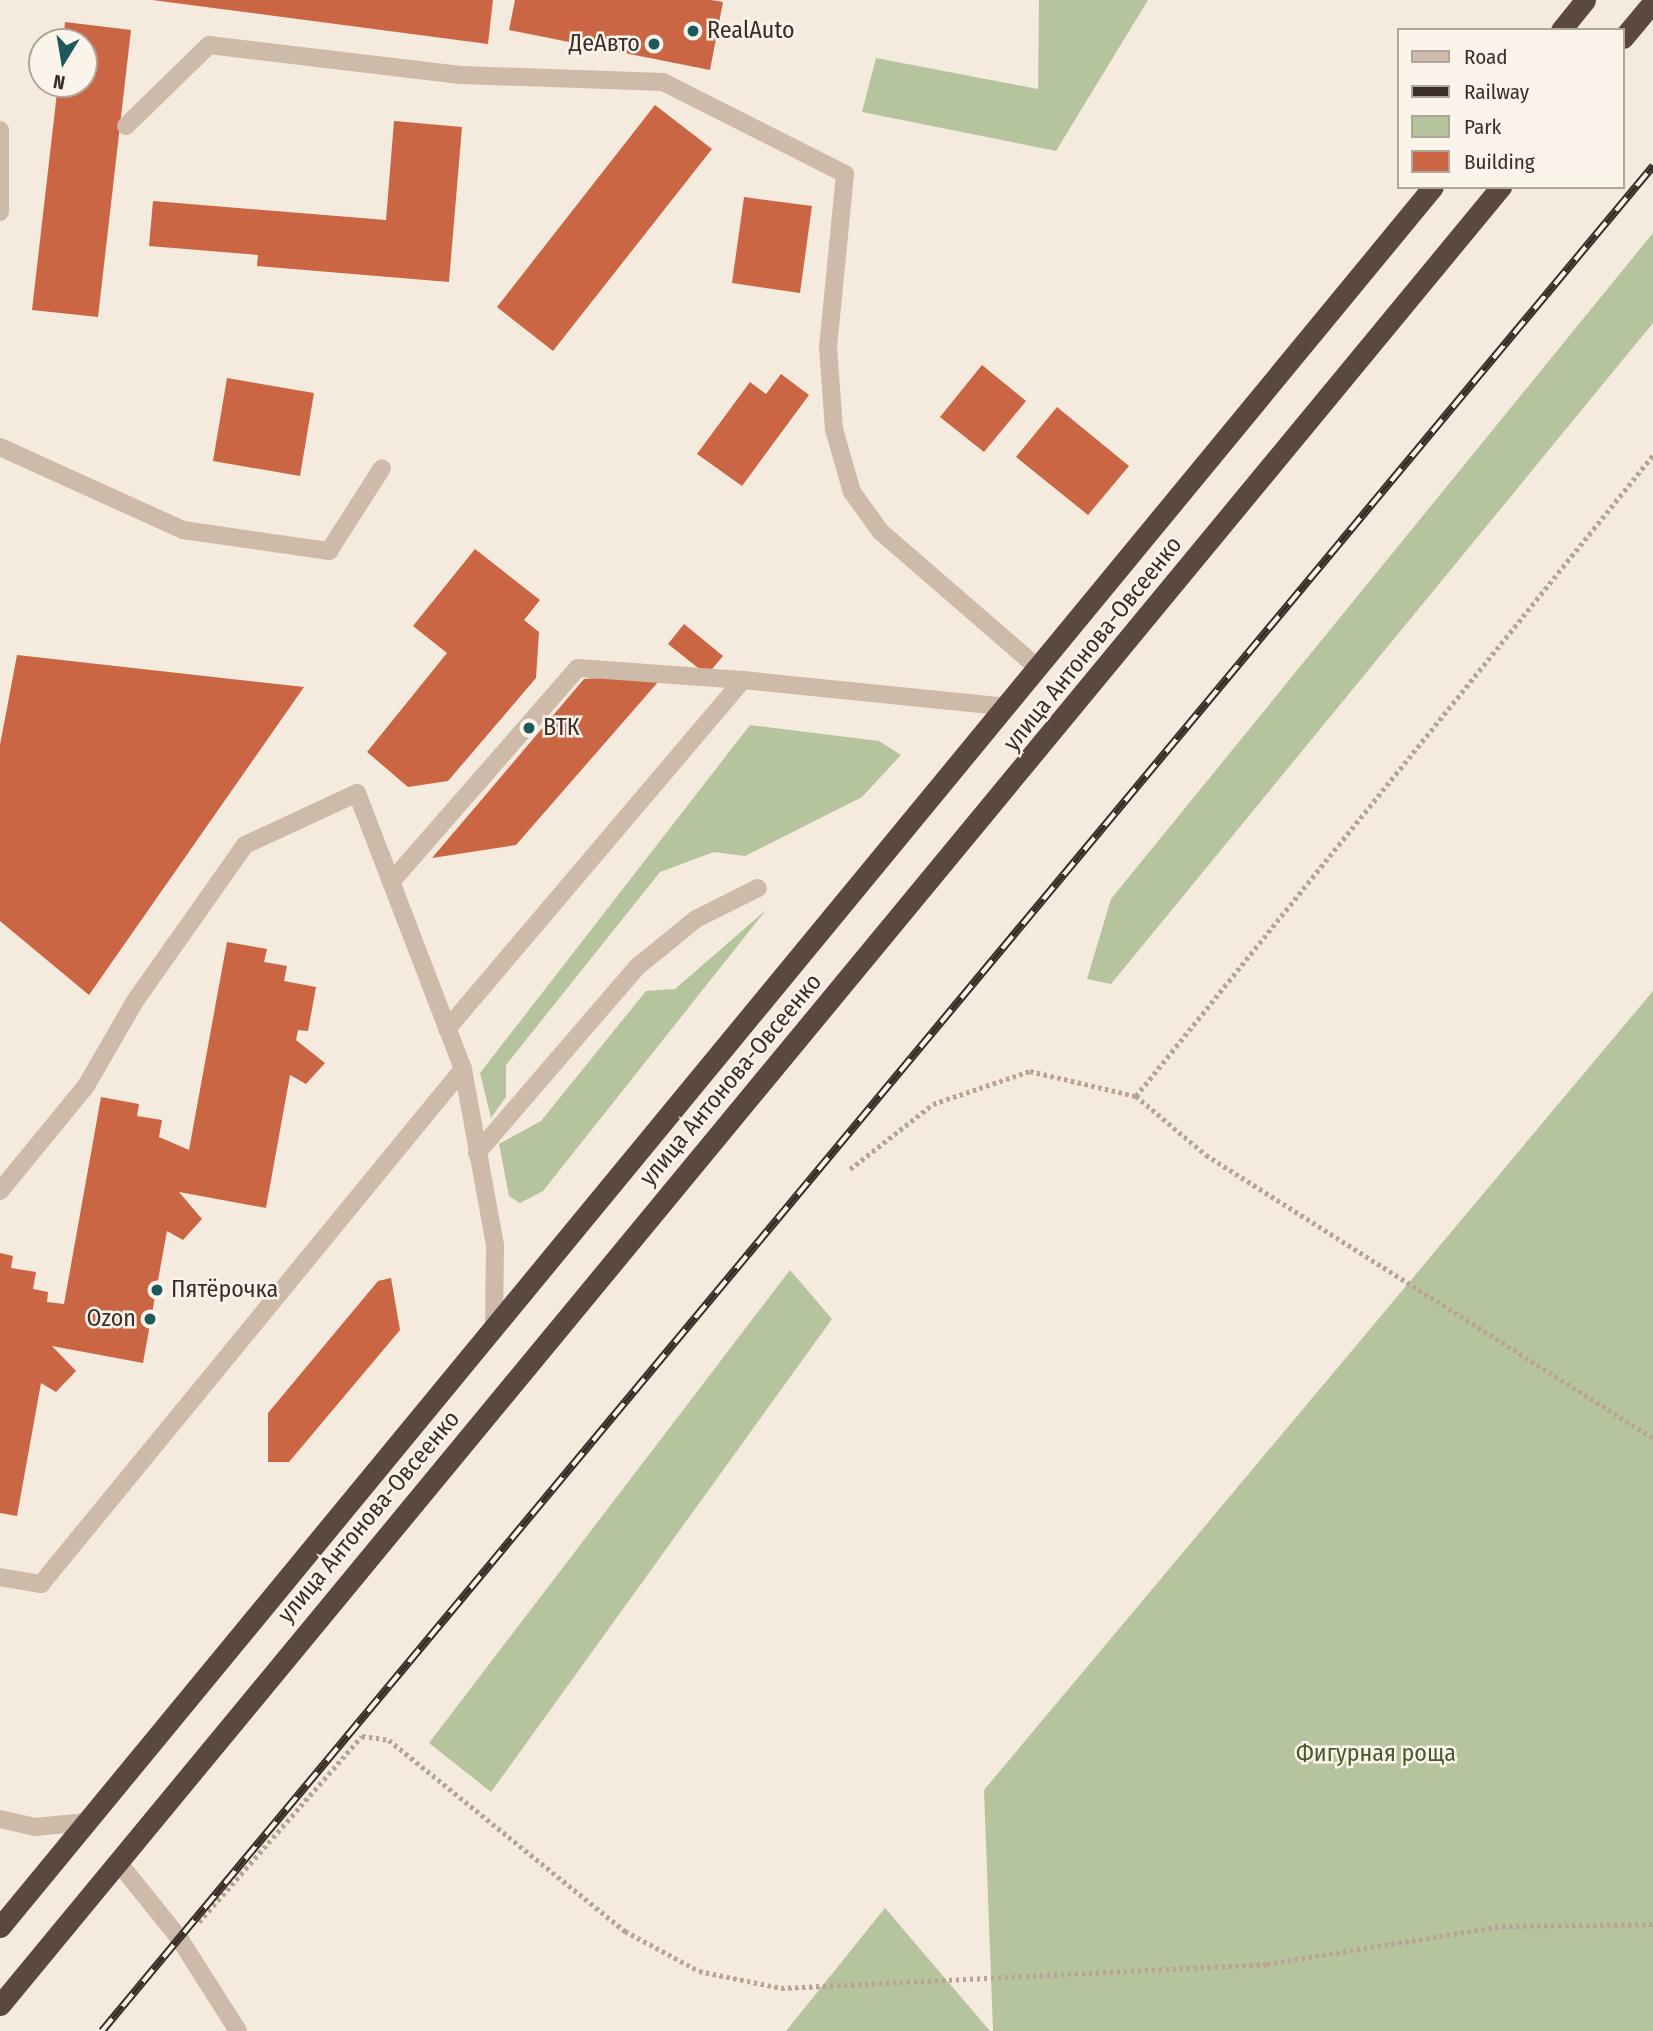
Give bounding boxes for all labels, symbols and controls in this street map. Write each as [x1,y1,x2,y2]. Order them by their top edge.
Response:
place label: RealAuto [707,17,795,45]
marker: RealAuto [685,23,701,39]
north arrow [28,28,98,98]
legend [1398,28,1625,189]
place label: ДеАвто [569,30,640,58]
marker: ДеАвто [646,36,662,52]
text: Road [1464,44,1508,70]
text: N [52,70,67,95]
text: Railway [1464,79,1529,105]
text: Park [1464,114,1501,140]
text: Building [1464,149,1535,175]
street label: улица Антонова-Овсеенко [998,531,1188,757]
place label: ВТК [543,714,580,742]
marker: ВТК [521,720,537,736]
street label: улица Антонова-Овсеенко [634,968,828,1192]
place label: Пятёрочка [171,1276,278,1304]
marker: Пятёрочка [149,1282,165,1298]
place label: Ozon [87,1305,136,1333]
marker: Ozon [142,1311,158,1327]
street label: улица Антонова-Овсеенко [272,1405,466,1629]
park label: Фигурная роща [1296,1740,1456,1768]

